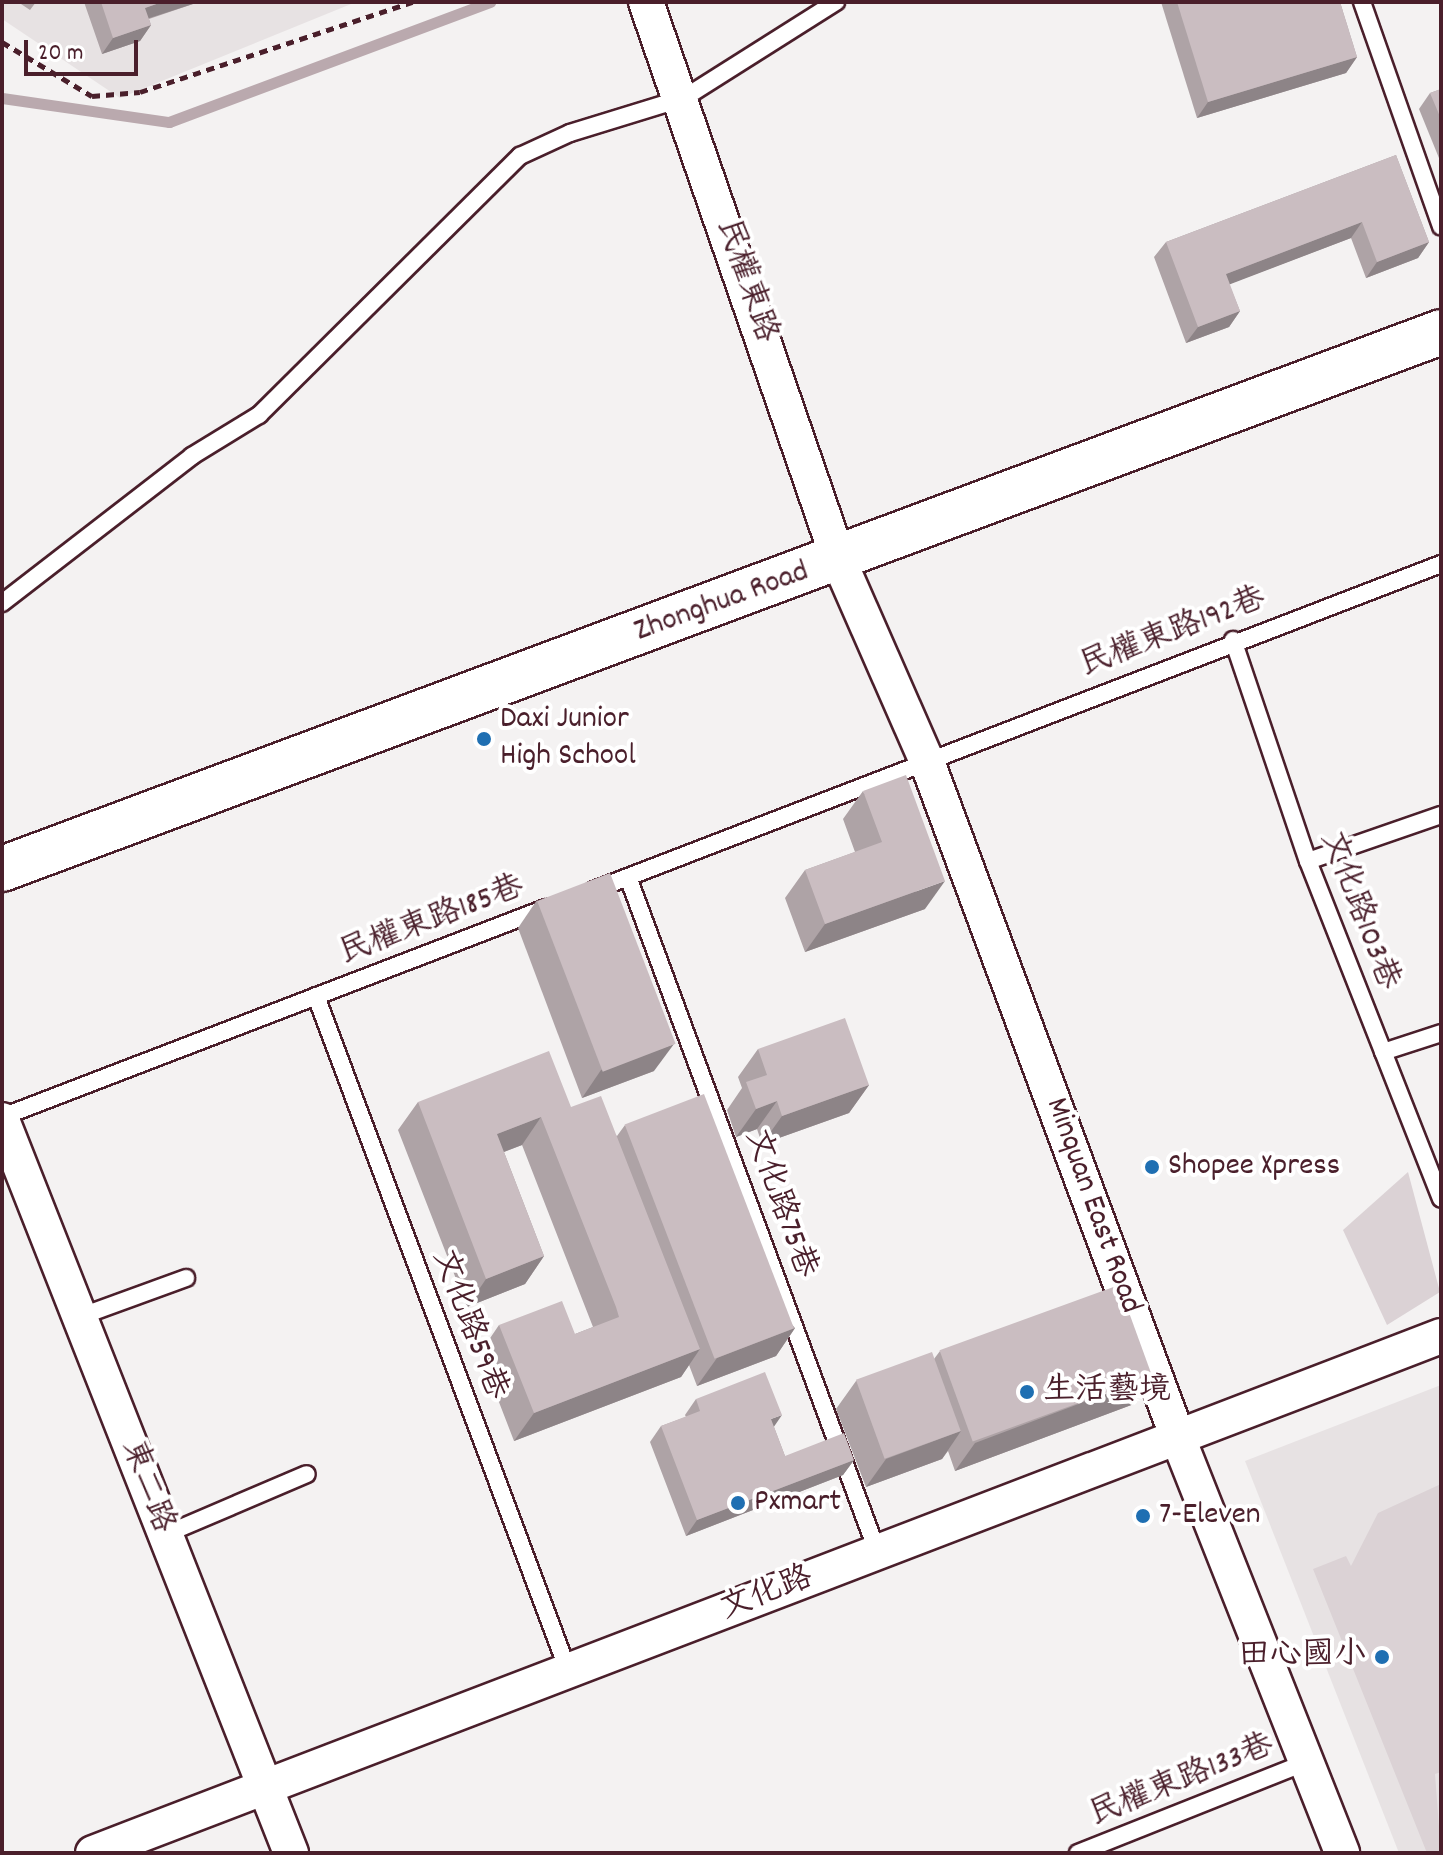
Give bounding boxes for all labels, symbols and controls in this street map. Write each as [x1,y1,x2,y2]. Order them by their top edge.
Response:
scale bar [28,24,142,74]
text: 20 m [38,37,84,71]
street label: 民權東路 [706,214,784,348]
street label: Zhonghua Road [630,554,814,652]
street label: 民權東路192巷 [1075,581,1271,687]
place label: Daxi Junior High School [500,702,636,777]
marker: Daxi Junior High School [475,730,493,748]
street label: 文化路103巷 [1310,826,1406,996]
street label: 民權東路185巷 [334,869,530,975]
street label: Minquan East Road [1035,1093,1149,1319]
street label: 文化路75巷 [734,1125,824,1283]
place label: Shopee Xpress [1168,1148,1340,1186]
marker: Shopee Xpress [1143,1158,1161,1176]
street label: 文化路59巷 [422,1245,514,1405]
place label: 生活藝境 [1043,1373,1171,1411]
marker: 生活藝境 [1018,1383,1036,1401]
street label: 東二路 [111,1435,181,1539]
place label: Pxmart [754,1484,841,1522]
marker: Pxmart [729,1494,747,1512]
place label: 7-Eleven [1159,1497,1261,1535]
marker: 7-Eleven [1134,1507,1152,1525]
street label: 文化路 [715,1560,819,1630]
place label: 田心國小 [1238,1638,1366,1676]
marker: 田心國小 [1373,1648,1391,1666]
street label: 民權東路133巷 [1084,1728,1280,1836]

